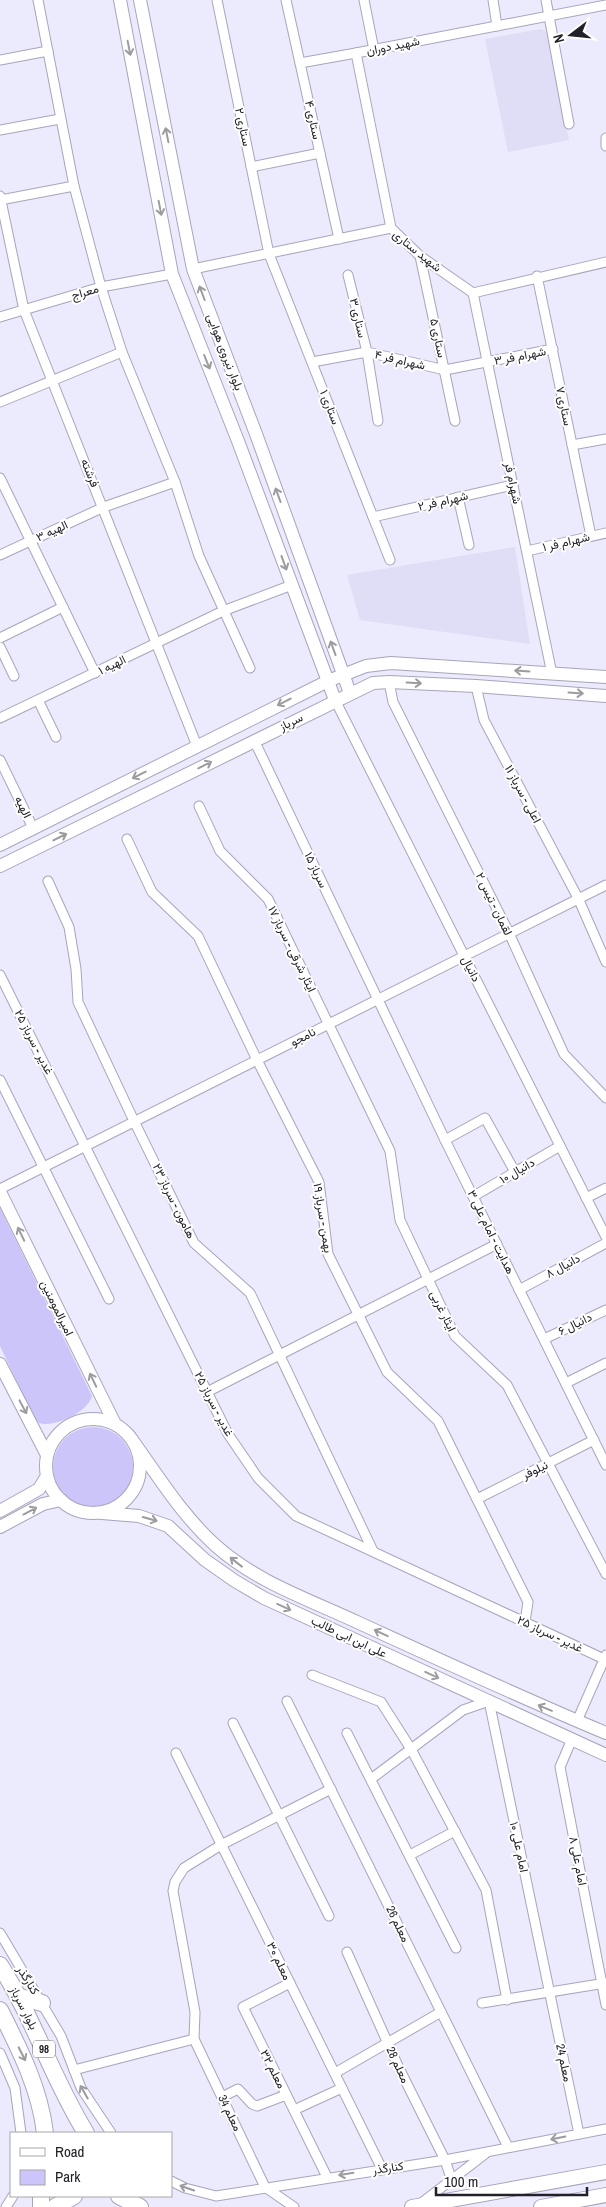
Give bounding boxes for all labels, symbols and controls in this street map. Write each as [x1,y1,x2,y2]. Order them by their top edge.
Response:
north arrow [546,10,596,60]
text: N [549,32,568,45]
street label: شهید دوران [365,33,421,59]
one-way arrow [125,39,135,55]
street label: ستاری ۴ [301,99,325,141]
street label: ستاری ۲ [231,106,255,148]
one-way arrow [161,128,171,144]
one-way arrow [155,199,165,215]
street label: شهید ستاری [389,226,445,276]
street label: معراج [69,280,101,304]
one-way arrow [197,286,206,302]
street label: ستاری ۳ [346,297,370,339]
street label: بلوار نیروی هوایی [203,311,247,393]
street label: ستاری ۵ [426,317,450,359]
street label: شهرام فر ۳ [493,343,547,369]
street label: شهرام فر ۴ [373,346,427,374]
one-way arrow [203,354,212,369]
street label: ستاری ۷ [552,385,576,427]
street label: ستاری ۱ [316,387,344,427]
street label: فرشته [77,456,103,490]
street label: شهرام فر [501,460,525,505]
one-way arrow [273,487,282,503]
street label: شهرام فر ۲ [416,487,470,515]
street label: الهیه ۳ [33,517,71,545]
street label: شهرام فر ۱ [541,529,591,555]
one-way arrow [279,555,289,570]
one-way arrow [328,641,337,656]
street label: الهیه ۱ [95,651,129,679]
one-way arrow [515,667,531,676]
one-way arrow [406,678,422,687]
one-way arrow [568,689,584,698]
one-way arrow [277,698,292,708]
street label: سرباز [276,709,306,735]
one-way arrow [197,760,212,769]
street label: اعلی - سرباز ۱۱ [501,762,545,826]
one-way arrow [132,771,147,780]
street label: الهیه [11,793,35,821]
one-way arrow [52,832,67,842]
street label: سرباز ۱۵ [301,849,331,891]
street label: لقمان - تیس ۲ [472,870,516,938]
street label: ایثار شرقی - سرباز ۱۷ [264,903,320,995]
street label: دانیال [458,953,484,985]
street label: غدیر - سرباز ۲۵ [11,1007,57,1077]
street label: نامجو [288,1024,318,1050]
street label: دانیال ۱۰ [496,1154,538,1188]
street label: هامون - سرباز ۲۳ [149,1161,199,1241]
street label: بهمن - سرباز ۱۹ [310,1182,336,1254]
street label: هدایت - امام علی ۳ [464,1187,518,1277]
one-way arrow [16,1227,26,1242]
street label: دانیال ۸ [543,1250,583,1282]
street label: امیرالمومنین [37,1277,77,1339]
street label: ایثار غربی [426,1288,460,1334]
street label: دانیال ۶ [555,1309,595,1339]
street label: غدیر - سرباز ۲۵ [191,1369,237,1439]
one-way arrow [88,1373,97,1388]
one-way arrow [18,1399,28,1414]
street label: نیلوفر [518,1457,551,1484]
one-way arrow [22,1506,37,1516]
one-way arrow [141,1514,157,1524]
one-way arrow [230,1556,243,1567]
one-way arrow [276,1603,291,1613]
street label: علی ابن ابی طالب [309,1612,389,1662]
street label: غدیر - سرباز ۲۵ [515,1612,585,1656]
one-way arrow [374,1628,389,1637]
one-way arrow [424,1671,439,1681]
one-way arrow [538,1702,553,1712]
street label: امام علی ۱۰ [506,1820,532,1874]
street label: امام علی ۸ [565,1835,591,1887]
street label: معلم 26 [382,1903,414,1945]
street label: معلم ۳۰ [263,1939,295,1983]
street label: کنارگذر [13,1962,43,1998]
street label: بلوار سرباز [6,1983,42,2033]
road number: 98 [33,2040,55,2058]
street label: معلم 24 [552,2043,576,2083]
street label: معلم 28 [383,2044,413,2086]
one-way arrow [18,2046,27,2061]
street label: معلم ۳۲ [256,2047,290,2091]
one-way arrow [79,2086,89,2100]
street label: معلم 34 [214,2092,246,2134]
legend [10,2132,172,2197]
one-way arrow [550,2133,566,2143]
text: Road [55,2141,84,2162]
street label: کنارگذر [370,2158,405,2178]
scale bar [436,2164,587,2196]
text: Park [55,2166,81,2187]
one-way arrow [339,2170,355,2180]
text: 100 m [444,2171,478,2192]
one-way arrow [179,2183,195,2192]

